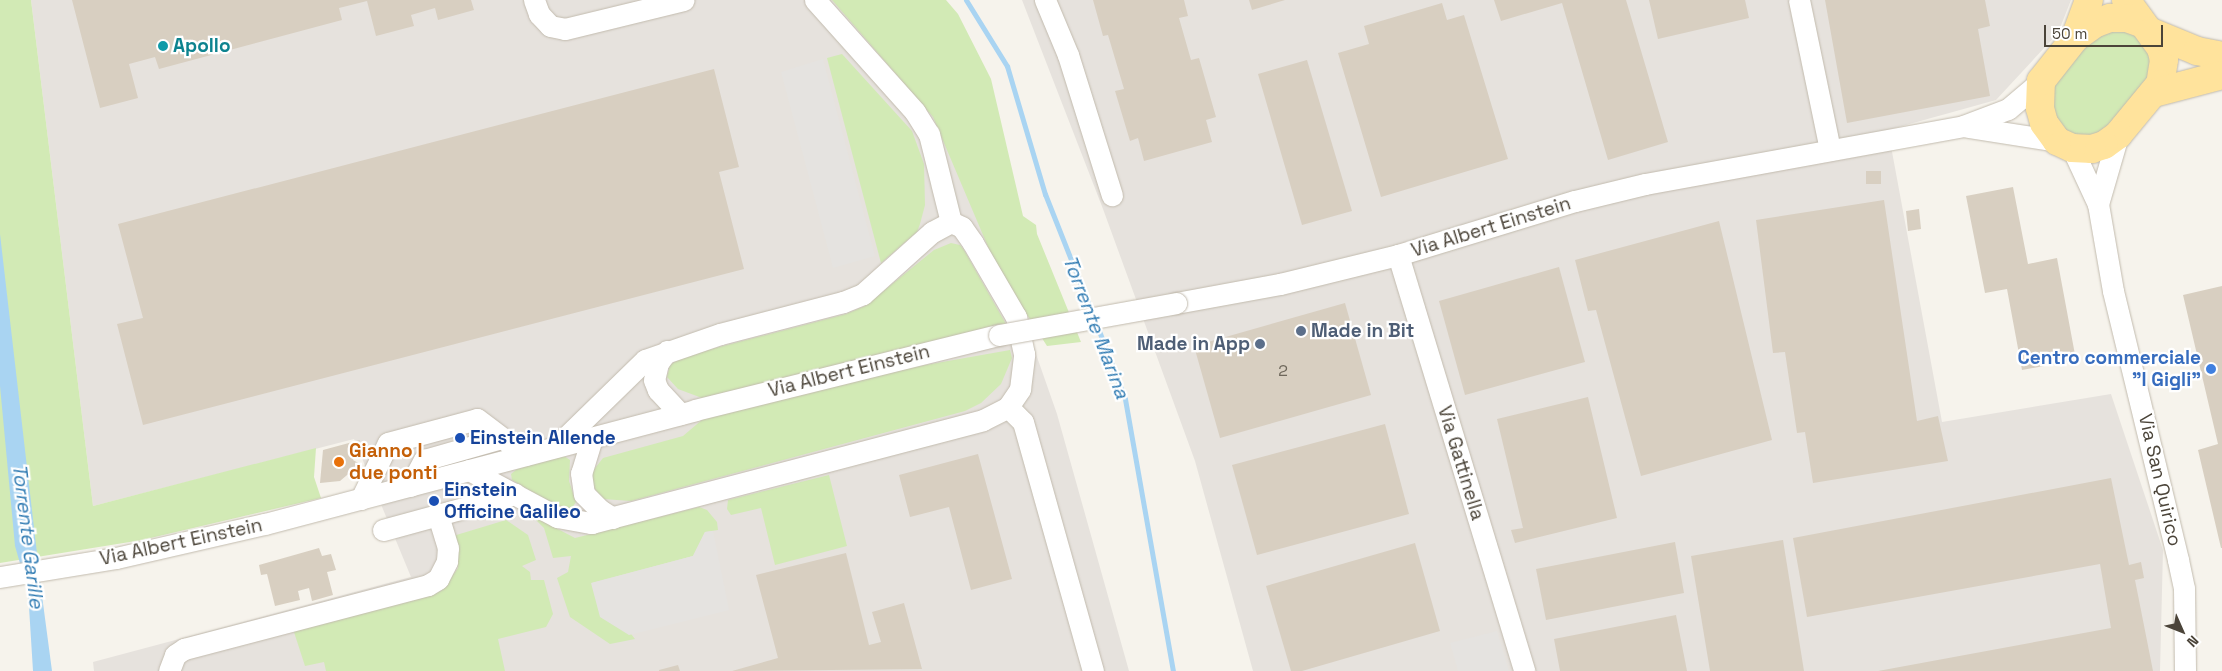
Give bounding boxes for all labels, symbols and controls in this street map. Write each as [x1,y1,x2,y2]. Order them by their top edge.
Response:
scale bar [2047,15,2166,47]
text: 50 m [2052,24,2087,43]
place label: Apollo [173,35,231,57]
marker: Apollo [157,40,169,52]
street label: Via Albert Einstein [1408,192,1574,262]
water label: Torrente Marina [1058,252,1134,402]
place label: Made in Bit [1311,320,1414,342]
marker: Made in Bit [1295,325,1307,337]
place label: Made in App [1137,333,1250,355]
marker: Made in App [1254,338,1266,350]
street label: Via Albert Einstein [766,340,932,402]
place label: Centro commerciale "I Gigli" [2018,347,2201,391]
house number: 2 [1278,361,1288,381]
marker: Centro commerciale "I Gigli" [2205,363,2217,375]
street label: Via Gattinella [1433,403,1489,523]
street label: Via San Quirico [2134,412,2186,548]
place label: Einstein Allende [470,427,616,449]
marker: Einstein Allende [454,432,466,444]
place label: Gianno I due ponti [349,440,438,484]
marker: Gianno I due ponti [333,456,345,468]
water label: Torrente Garille [7,462,49,610]
place label: Einstein Officine Galileo [444,479,581,523]
marker: Einstein Officine Galileo [428,495,440,507]
street label: Via Albert Einstein [98,514,264,570]
north arrow [2157,606,2207,656]
text: N [2183,632,2203,651]

